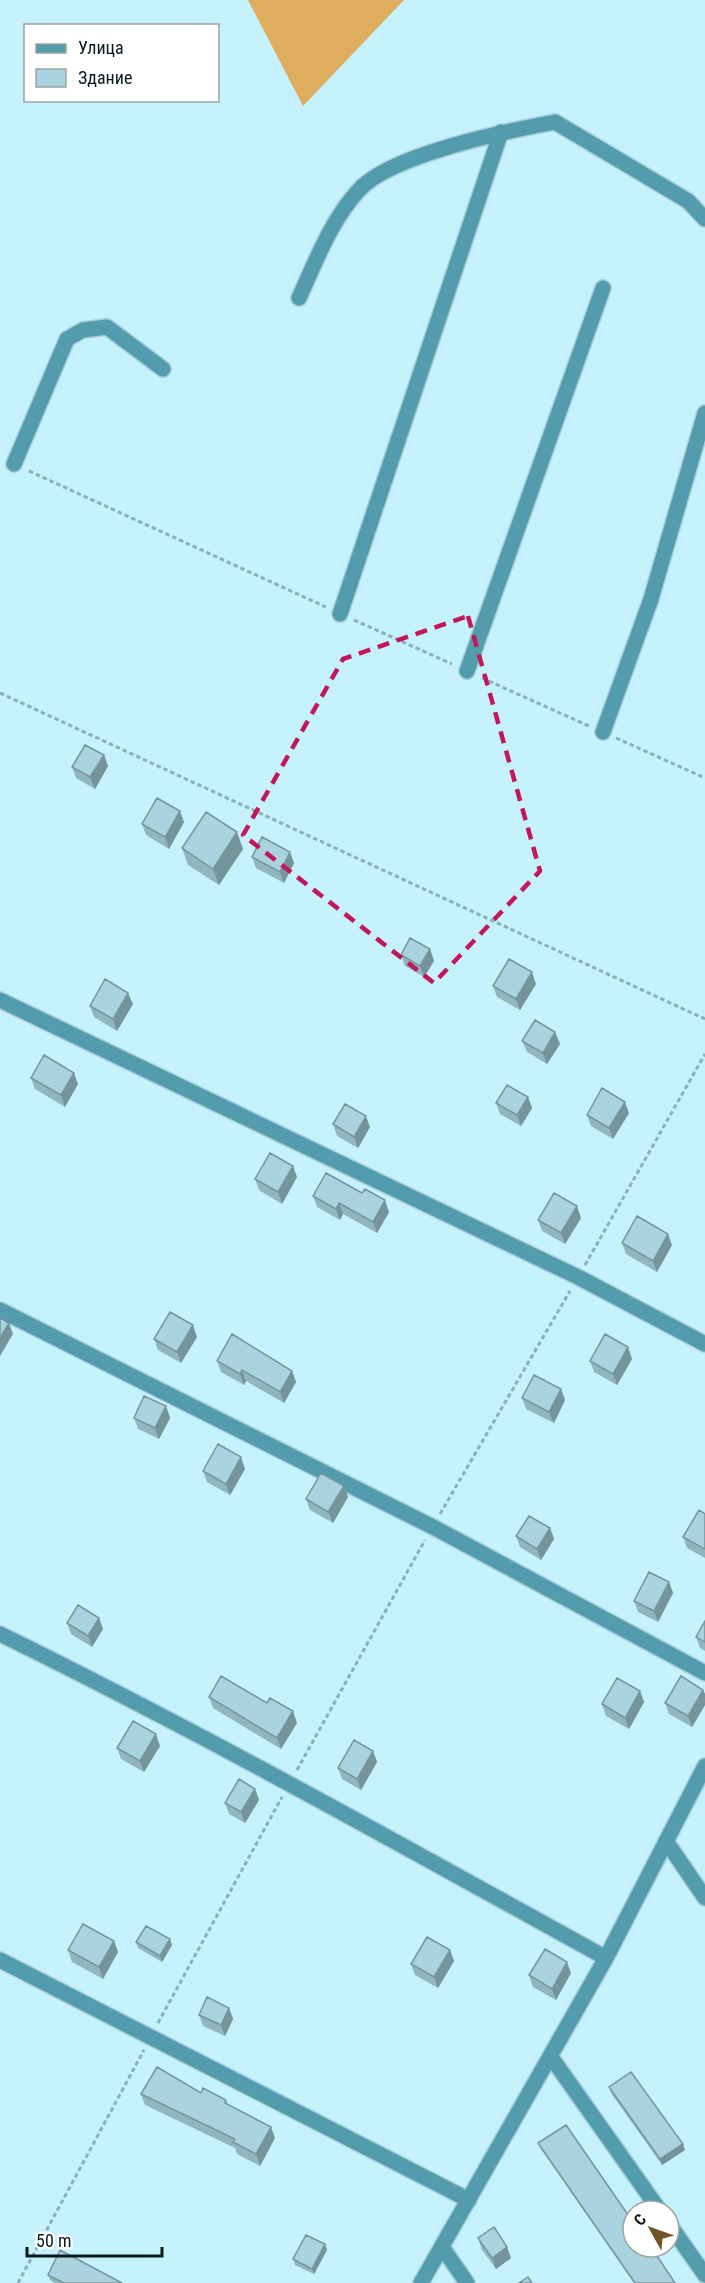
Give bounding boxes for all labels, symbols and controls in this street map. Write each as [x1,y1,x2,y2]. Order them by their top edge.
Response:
legend [24,24,219,102]
text: Улица [78,37,124,58]
text: Здание [78,67,132,88]
north arrow [621,2199,681,2259]
text: С [630,2210,650,2229]
scale bar [27,2220,162,2258]
text: 50 m [36,2230,71,2251]

